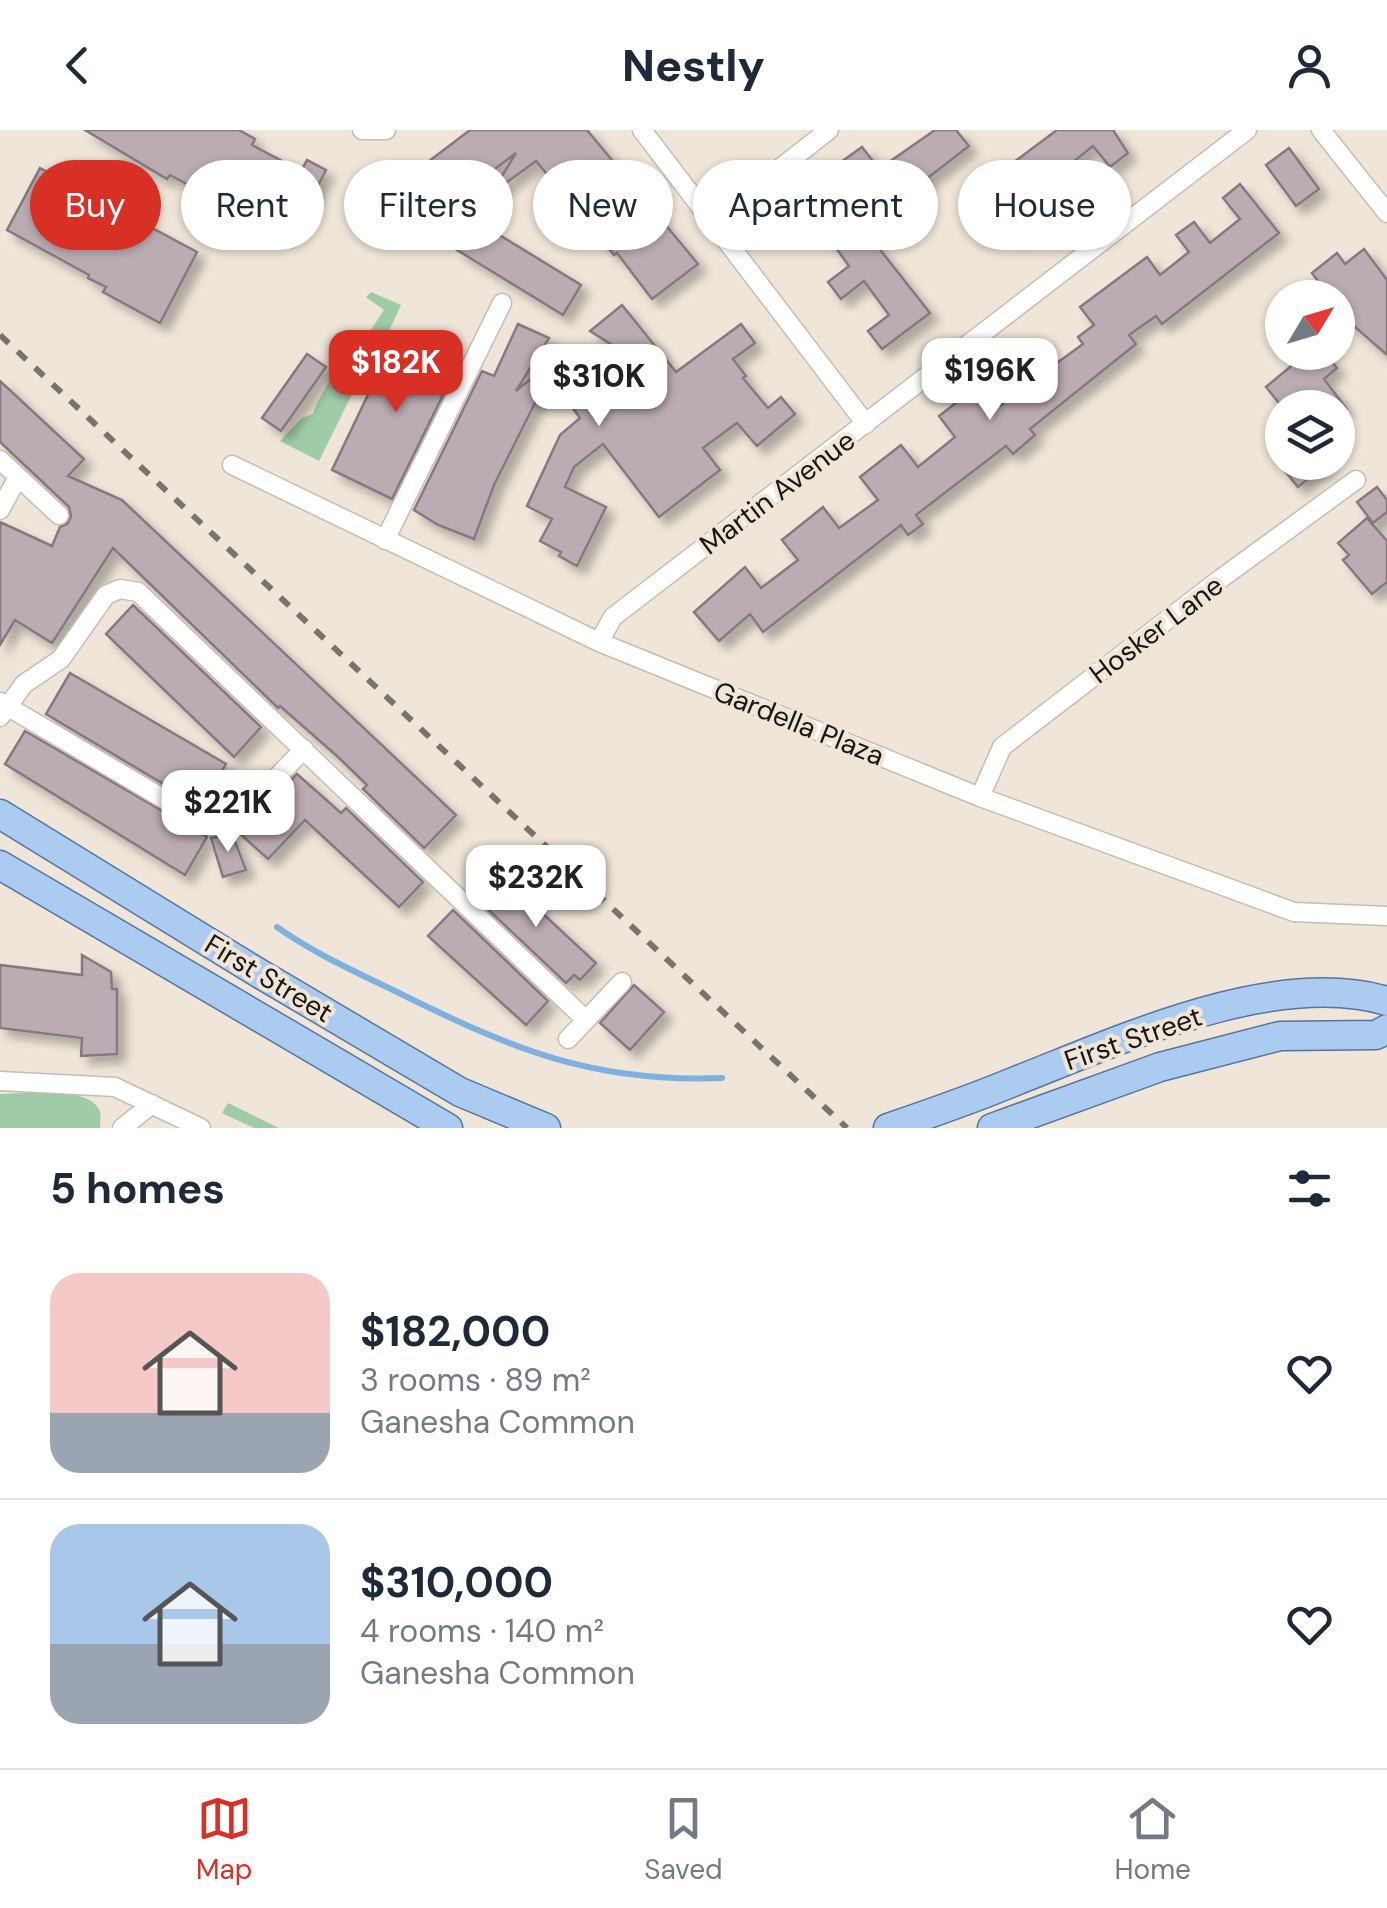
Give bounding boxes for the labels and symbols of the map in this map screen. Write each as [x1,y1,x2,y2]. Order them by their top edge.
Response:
north arrow [1265,280,1355,370]
pin: $182K [326,330,466,415]
pin: $196K [920,338,1060,423]
pin: $310K [529,344,669,429]
street label: Martin Avenue [692,422,863,563]
street label: Hosker Lane [1082,567,1231,692]
street label: Gardella Plaza [708,672,890,774]
pin: $221K [158,770,298,855]
pin: $232K [466,845,606,930]
street label: First Street [198,926,340,1031]
street label: First Street [1059,998,1207,1079]

